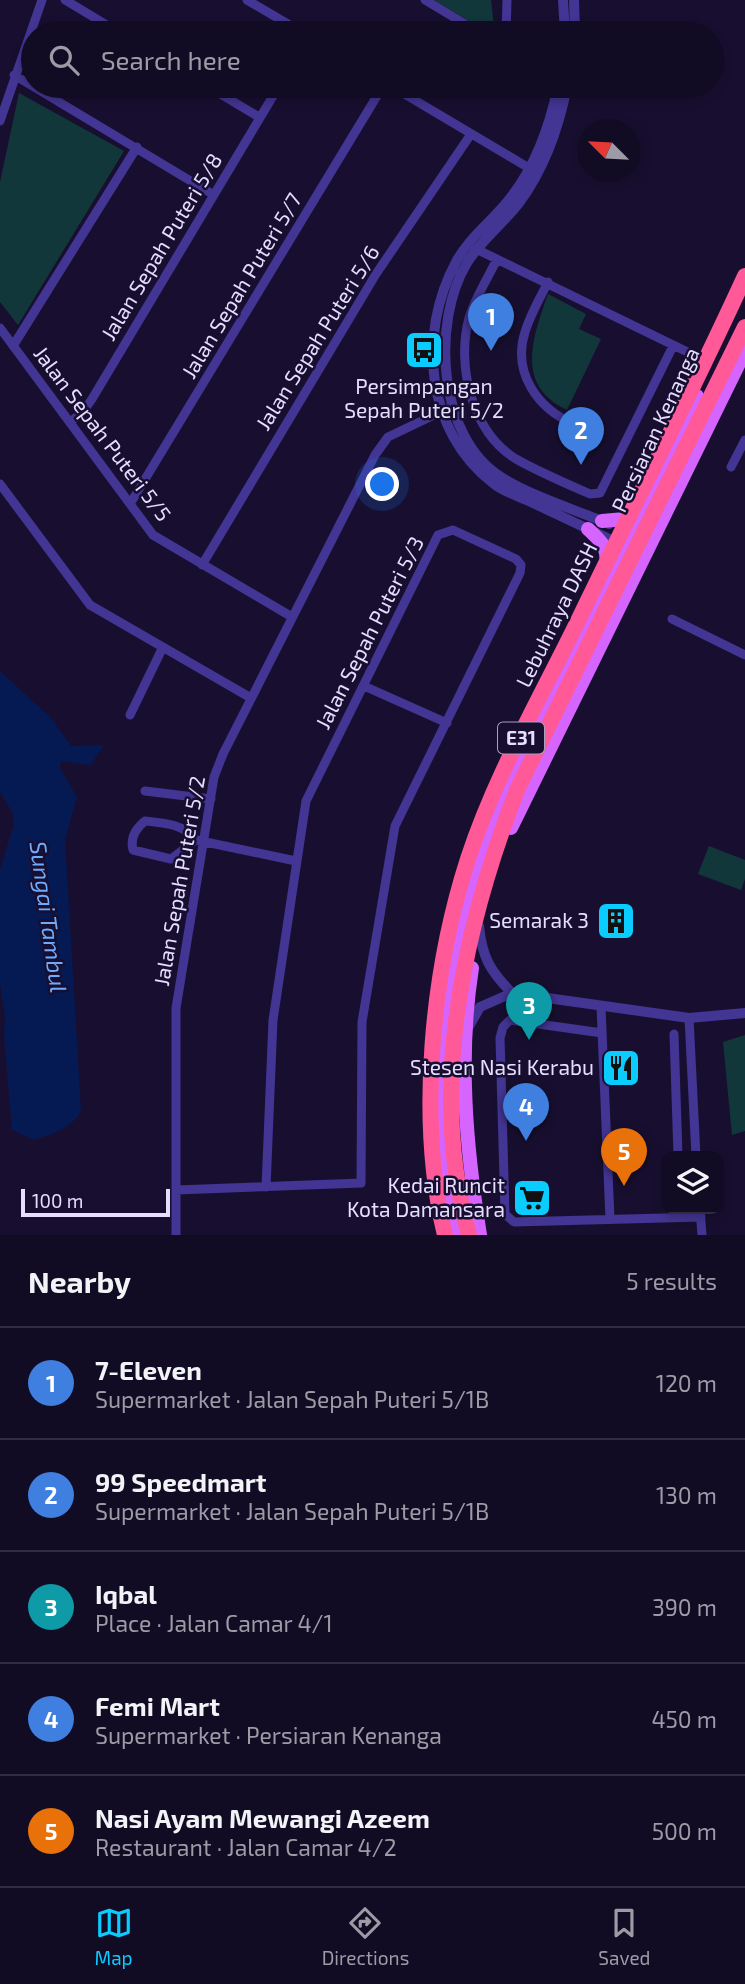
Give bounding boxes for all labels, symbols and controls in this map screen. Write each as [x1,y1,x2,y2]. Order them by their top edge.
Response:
search box [21,21,724,98]
icon: search [45,41,83,79]
text: Search here [101,44,241,75]
north arrow [577,119,640,182]
street label: Jalan Sepah Puteri 5/8 [95,148,226,344]
street label: Jalan Sepah Puteri 5/7 [175,188,306,382]
street label: Jalan Sepah Puteri 5/6 [250,240,384,434]
pin: 1 [468,293,514,351]
bus stop icon: Persimpangan Sepah Puteri 5/2 [403,329,445,371]
street label: Jalan Sepah Puteri 5/5 [29,341,177,525]
street label: Persiaran Kenanga [606,343,704,516]
place label: Persimpangan Sepah Puteri 5/2 [344,373,504,422]
pin: 2 [558,407,604,465]
your location [365,467,399,501]
street label: Jalan Sepah Puteri 5/3 [309,532,428,733]
street label: Lebuhraya DASH [510,538,602,691]
road number: E31 [498,722,544,754]
street label: Jalan Sepah Puteri 5/2 [148,774,209,988]
water label: Sungai Tambul [24,839,73,994]
building icon: Semarak 3 [595,900,637,942]
place label: Semarak 3 [489,907,589,932]
pin: 3 [506,982,552,1040]
restaurant icon: Stesen Nasi Kerabu [600,1047,642,1089]
place label: Stesen Nasi Kerabu [410,1054,594,1079]
pin: 4 [503,1083,549,1141]
pin: 5 [601,1128,647,1186]
map controls [661,1151,724,1214]
button: layers [661,1151,724,1214]
place label: Kedai Runcit Kota Damansara [347,1172,505,1221]
supermarket icon: Kedai Runcit Kota Damansara [511,1177,553,1219]
scale bar [21,1186,170,1218]
text: 100 m [32,1189,83,1212]
text: Nearby [28,1263,131,1299]
text: 5 results [626,1267,717,1295]
text: 7-Eleven [95,1354,202,1385]
text: 1 [46,1369,56,1397]
text: 120 m [656,1369,717,1397]
text: Supermarket · Jalan Sepah Puteri 5/1B [95,1385,489,1413]
text: 99 Speedmart [95,1466,266,1497]
text: 2 [44,1481,58,1509]
text: 130 m [656,1481,717,1509]
text: Supermarket · Jalan Sepah Puteri 5/1B [95,1497,489,1525]
text: Iqbal [95,1578,157,1609]
text: 3 [44,1593,58,1621]
text: 390 m [652,1593,717,1621]
text: Place · Jalan Camar 4/1 [95,1609,333,1637]
text: Femi Mart [95,1690,220,1721]
text: 4 [44,1705,58,1733]
text: 450 m [651,1705,717,1733]
text: Supermarket · Persiaran Kenanga [95,1721,442,1749]
text: Nasi Ayam Mewangi Azeem [95,1802,430,1833]
text: 5 [45,1817,57,1845]
text: 500 m [652,1817,717,1845]
text: Restaurant · Jalan Camar 4/2 [95,1833,397,1861]
tab: Map [95,1904,133,1969]
tab: Directions [322,1904,409,1969]
tab: Saved [598,1904,650,1969]

